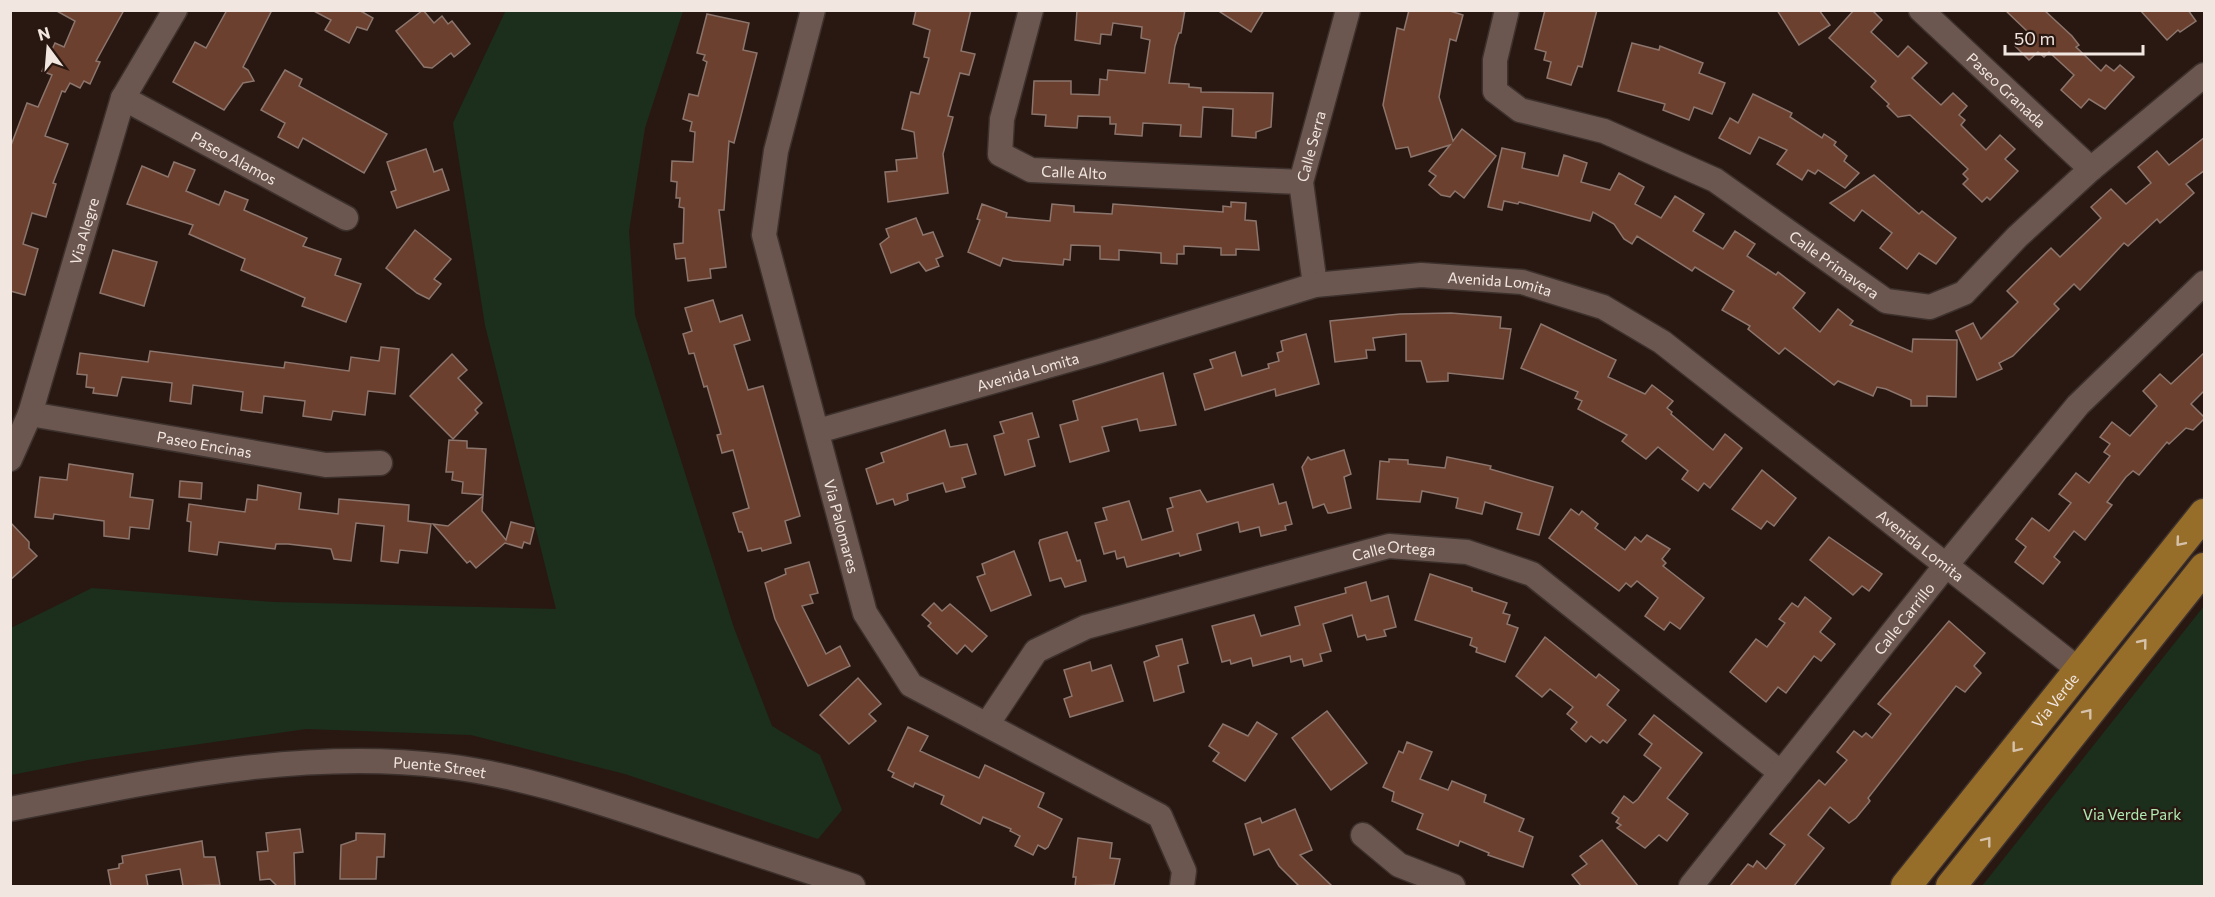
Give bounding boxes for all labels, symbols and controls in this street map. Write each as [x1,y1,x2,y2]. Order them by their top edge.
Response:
north arrow [18,18,78,78]
scale bar [2005,18,2143,56]
text: N [35,22,52,44]
text: 50 m [2014,27,2055,49]
street label: Paseo Granada [1963,49,2050,131]
street label: Calle Serra [1292,109,1329,184]
street label: Paseo Alamos [188,127,280,188]
street label: Calle Alto [1041,161,1107,182]
street label: Via Alegre [66,195,102,267]
street label: Calle Primavera [1786,227,1883,302]
street label: Avenida Lomita [1447,268,1554,300]
street label: Avenida Lomita [974,348,1081,395]
street label: Paseo Encinas [156,427,253,461]
street label: Via Palomares [821,477,863,575]
street label: Avenida Lomita [1874,506,1968,585]
one-way arrow [2177,535,2188,546]
street label: Calle Ortega [1350,537,1436,565]
street label: Calle Carrillo [1870,579,1938,658]
one-way arrow [2136,639,2147,650]
street label: Via Verde [2028,669,2082,731]
one-way arrow [2080,709,2091,720]
one-way arrow [2012,741,2023,752]
street label: Puente Street [393,753,488,781]
park label: Via Verde Park [2083,805,2181,823]
one-way arrow [1979,836,1990,847]

